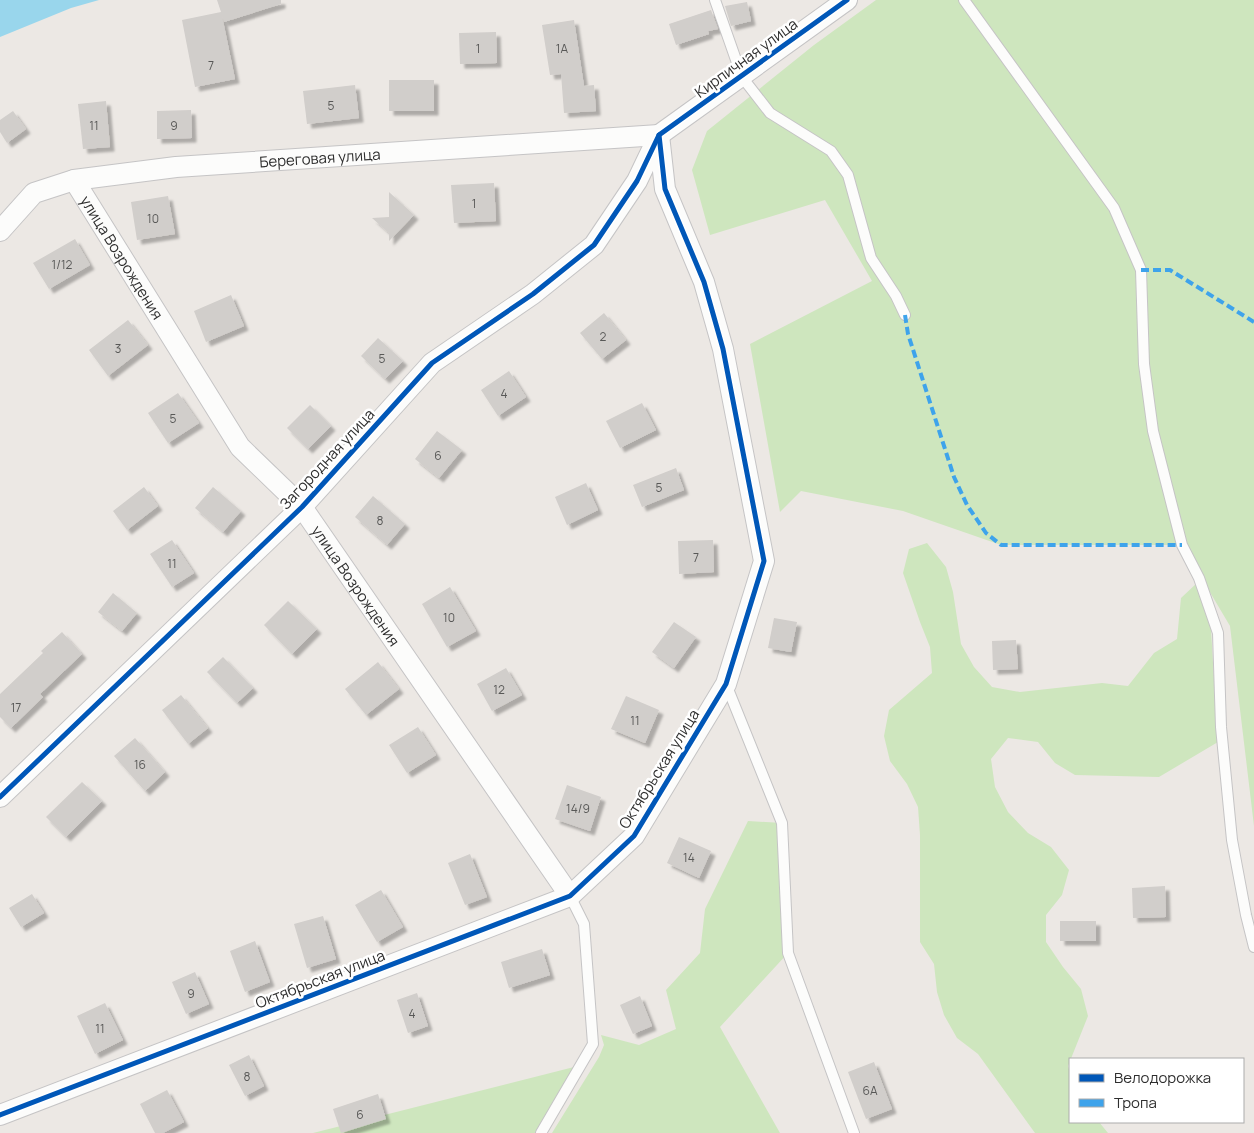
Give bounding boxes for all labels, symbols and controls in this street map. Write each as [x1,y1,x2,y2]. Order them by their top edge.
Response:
street label: Кирпичная улица [690,14,802,102]
house number: 1 [476,40,480,57]
house number: 1А [556,40,569,57]
house number: 7 [208,57,214,74]
house number: 5 [328,97,335,114]
house number: 11 [89,117,99,134]
house number: 9 [170,117,178,134]
street label: Береговая улица [259,143,381,172]
street label: улица Возрождения [76,191,169,323]
house number: 1 [472,195,476,212]
house number: 10 [147,210,159,227]
house number: 1/12 [52,256,73,273]
house number: 2 [600,328,607,345]
house number: 3 [115,340,121,357]
house number: 5 [379,350,386,367]
house number: 4 [500,385,508,402]
street label: Загородная улица [275,404,379,514]
house number: 5 [170,410,177,427]
house number: 6 [434,447,442,464]
house number: 5 [656,479,663,496]
house number: 8 [377,512,384,529]
street label: улица Возрождения [307,521,405,650]
house number: 7 [693,549,699,566]
house number: 11 [167,555,177,572]
house number: 10 [443,609,455,626]
house number: 12 [493,681,505,698]
house number: 17 [11,699,21,716]
street label: Октябрьская улица [614,705,704,833]
house number: 11 [630,712,640,729]
house number: 16 [134,756,146,773]
house number: 14/9 [566,800,590,817]
house number: 14 [683,849,695,866]
street label: Октябрьская улица [252,945,388,1013]
house number: 9 [187,985,195,1002]
house number: 4 [408,1005,416,1022]
house number: 11 [95,1020,105,1037]
legend [1069,1058,1244,1123]
text: Велодорожка [1114,1067,1211,1088]
house number: 8 [244,1068,251,1085]
house number: 6А [862,1082,878,1099]
text: Тропа [1114,1092,1157,1113]
house number: 6 [356,1106,364,1123]

